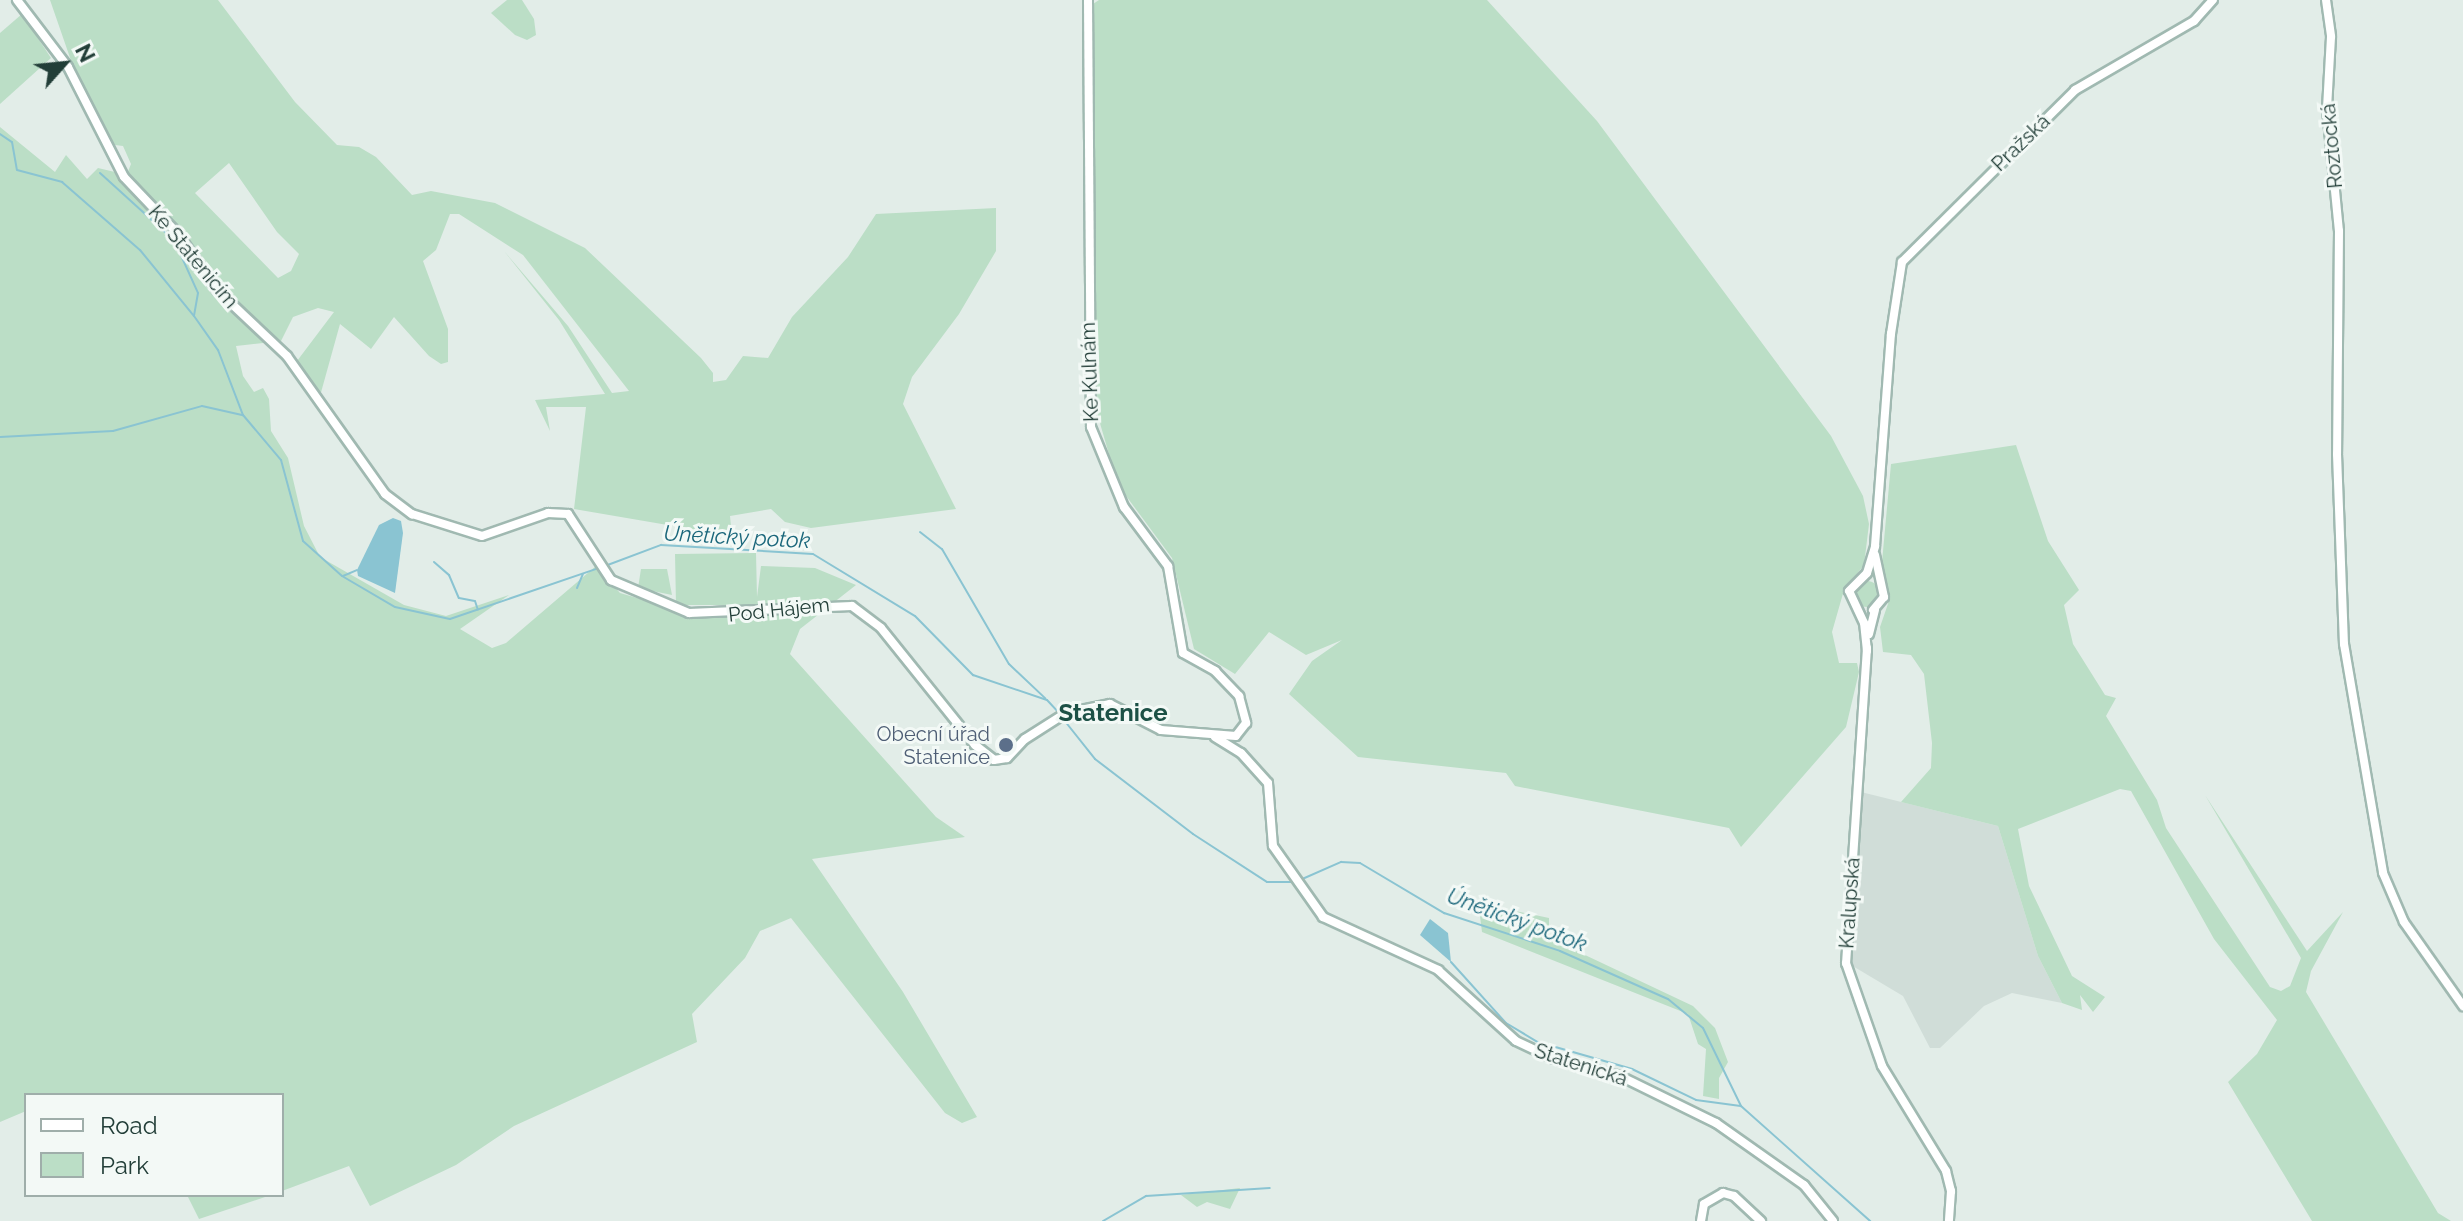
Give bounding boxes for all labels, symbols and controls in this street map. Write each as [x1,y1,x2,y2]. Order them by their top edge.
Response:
north arrow [24,24,104,104]
text: N [70,40,101,66]
street label: Roztocká [2316,103,2348,189]
street label: Pražská [1987,110,2055,176]
street label: Ke Statenicím [143,201,243,313]
street label: Ke Kulnám [1076,322,1104,422]
water label: Únětický potok [663,520,811,554]
street label: Pod Hájem [727,593,831,627]
district label: Statenice [1058,699,1168,727]
place label: Obecní úřad Statenice [877,722,990,769]
marker: Obecní úřad Statenice [997,736,1015,754]
street label: Kralupská [1835,857,1865,949]
water label: Únětický potok [1443,882,1591,958]
street label: Statenická [1532,1039,1630,1091]
legend [24,1093,284,1197]
text: Road [100,1111,158,1140]
text: Park [100,1151,149,1180]

